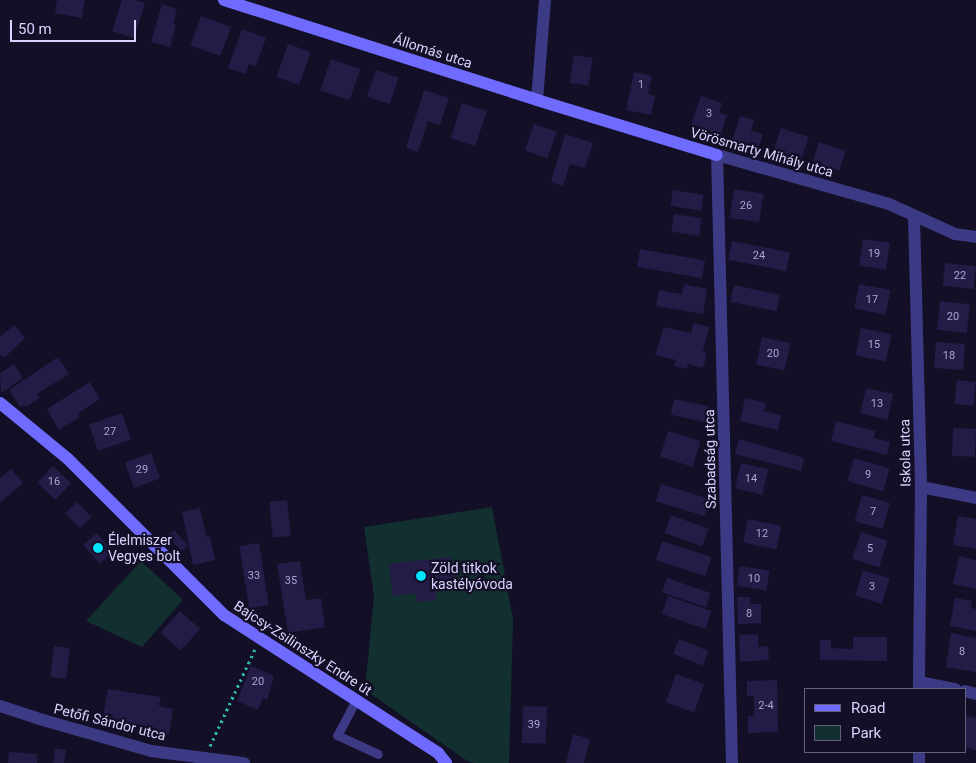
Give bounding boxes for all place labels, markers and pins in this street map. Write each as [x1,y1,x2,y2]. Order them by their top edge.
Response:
place label: Élelmiszer Vegyes bolt [108,532,180,564]
marker: Élelmiszer Vegyes bolt [92,542,104,554]
place label: Zöld titkok kastélyóvoda [431,560,513,592]
marker: Zöld titkok kastélyóvoda [415,570,427,582]

